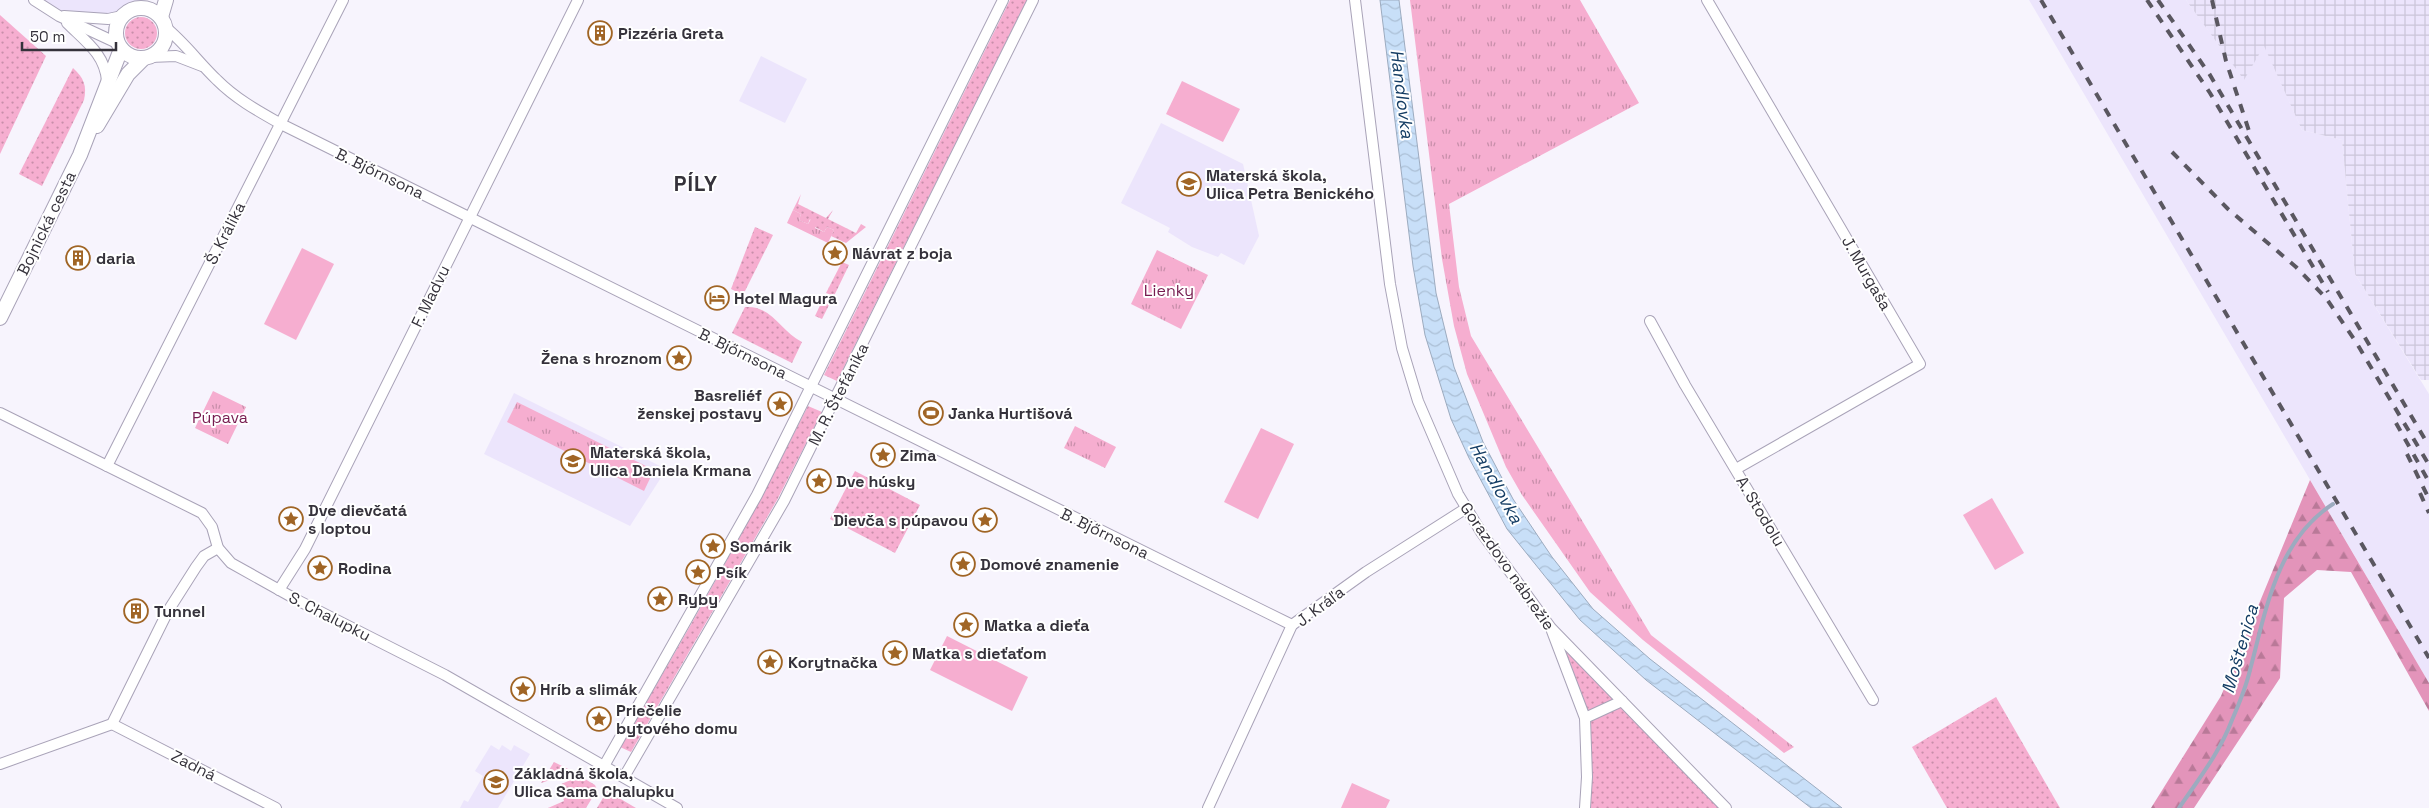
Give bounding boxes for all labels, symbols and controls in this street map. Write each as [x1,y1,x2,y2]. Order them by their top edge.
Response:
scale bar [22,20,116,52]
building icon: Pizzéria Greta [587,20,613,46]
place label: Pizzéria Greta [618,23,724,44]
text: 50 m [30,27,65,46]
water label: Handlovka [1386,48,1419,140]
street label: B. Bjőrnsona [332,143,427,204]
place label: Materská škola, Ulica Petra Benického [1206,165,1374,204]
street label: Bojnická cesta [12,168,81,279]
district label: PÍLY [674,170,718,197]
school or university icon: Materská škola, Ulica Petra Benického [1176,171,1202,197]
street label: Š. Králika [201,198,250,268]
street label: J. Murgaša [1837,232,1896,314]
place icon: Návrat z boja [822,240,848,266]
place label: Návrat z boja [852,243,952,264]
building icon: daria [65,245,91,271]
place label: daria [96,248,135,269]
street label: F. Madvu [406,262,454,331]
park label: Lienky [1144,280,1194,301]
hotel icon: Hotel Magura [704,285,730,311]
place label: Hotel Magura [734,288,837,309]
street label: B. Bjőrnsona [695,323,790,384]
street label: M. R. Štefánika [804,339,873,449]
place icon: Žena s hroznom [666,345,692,371]
place label: Žena s hroznom [541,348,662,369]
place label: Basreliéf ženskej postavy [637,385,762,424]
place icon: Basreliéf ženskej postavy [767,391,793,417]
sports icon: Janka Hurtišová [918,400,944,426]
place label: Janka Hurtišová [948,403,1073,424]
park label: Púpava [192,407,248,428]
water label: Handlovka [1465,438,1529,528]
place label: Materská škola, Ulica Daniela Krmana [590,442,751,481]
place icon: Zima [870,442,896,468]
place label: Zima [900,445,936,466]
school or university icon: Materská škola, Ulica Daniela Krmana [560,448,586,474]
place icon: Dve húsky [806,468,832,494]
place label: Dve húsky [836,471,915,492]
street label: A. Stodolu [1731,472,1790,550]
street label: Gorazdovo nábrežie [1456,498,1560,634]
place label: Dve dievčatá s loptou [308,500,407,539]
street label: B. Bjőrnsona [1057,503,1152,564]
place icon: Dve dievčatá s loptou [278,506,304,532]
place icon: Dievča s púpavou [972,507,998,533]
place label: Dievča s púpavou [833,510,968,531]
place icon: Somárik [700,533,726,559]
place label: Somárik [730,536,792,557]
place icon: Domové znamenie [950,551,976,577]
place label: Domové znamenie [980,554,1119,575]
place icon: Rodina [307,555,333,581]
place label: Rodina [338,558,391,579]
place icon: Psík [685,559,711,585]
place label: Psík [716,562,747,583]
street label: J. Kráľa [1292,581,1349,631]
place icon: Ryby [647,586,673,612]
street label: S. Chalupku [285,587,374,646]
place label: Ryby [678,589,718,610]
building icon: Tunnel [123,598,149,624]
place label: Tunnel [154,601,205,622]
water label: Moštenica [2216,601,2263,696]
place icon: Matka a dieťa [953,612,979,638]
place label: Matka a dieťa [984,615,1090,636]
place icon: Matka s dieťaťom [882,640,908,666]
place label: Matka s dieťaťom [912,643,1047,664]
place icon: Korytnačka [757,649,783,675]
place label: Korytnačka [788,652,878,673]
place icon: Hríb a slimák [510,676,536,702]
place label: Hríb a slimák [540,679,638,700]
place label: Priečelie bytového domu [616,700,738,739]
place icon: Priečelie bytového domu [586,706,612,732]
street label: Zadná [168,745,220,786]
place label: Základná škola, Ulica Sama Chalupku [514,763,674,802]
school or university icon: Základná škola, Ulica Sama Chalupku [483,769,509,795]

